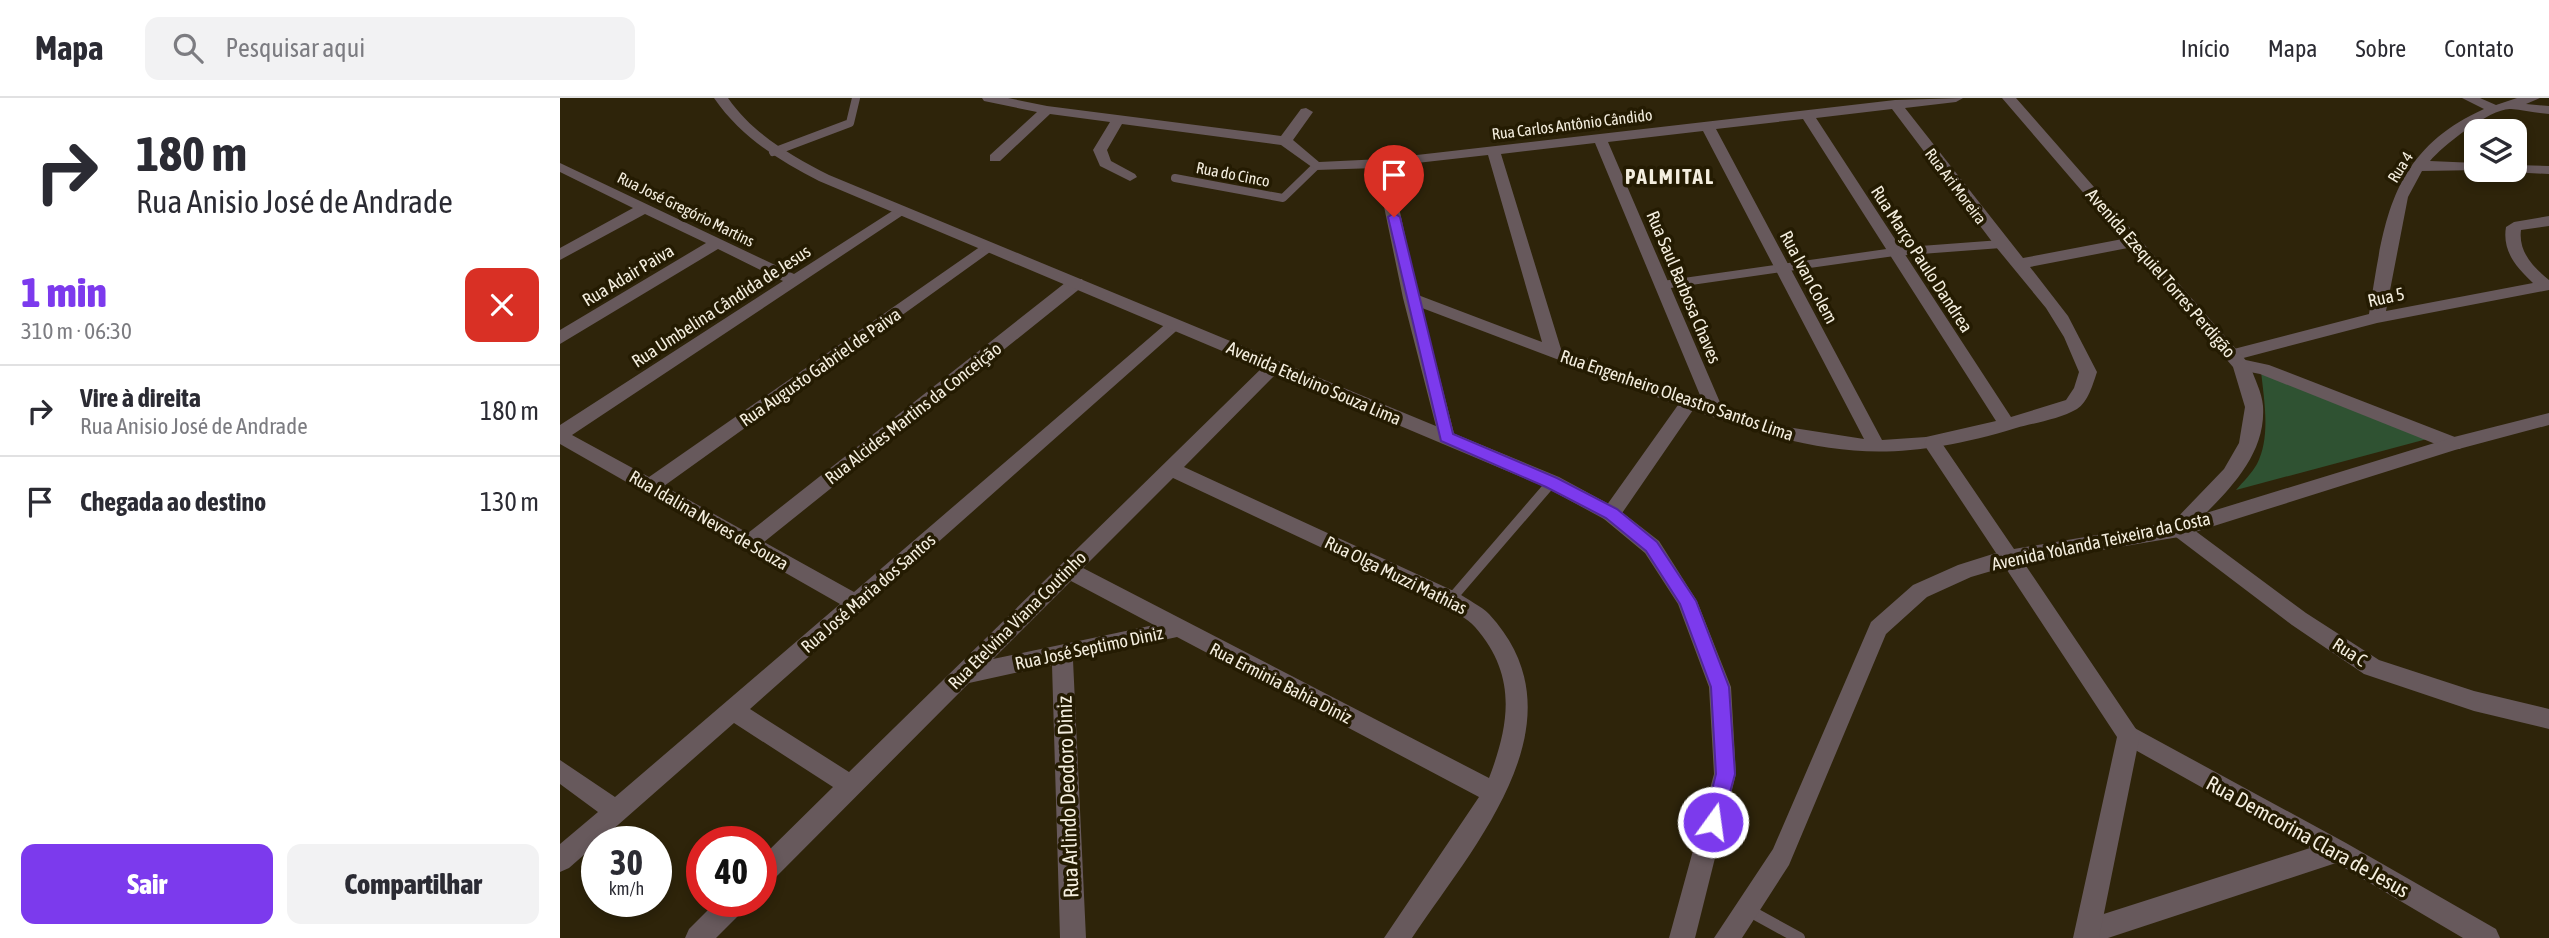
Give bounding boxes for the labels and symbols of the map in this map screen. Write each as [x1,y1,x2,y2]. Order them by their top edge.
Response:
street label: Rua Carlos Antônio Cândido [1491,105,1653,143]
pin [1364,145,1424,217]
street label: Rua Ari Moreira [1922,145,1990,227]
street label: Rua 4 [2384,148,2416,186]
street label: Rua do Cinco [1195,158,1271,190]
district label: PALMITAL [1625,164,1715,188]
street label: Rua José Gregório Martins [614,168,758,251]
street label: Rua Março Paulo Dandrea [1867,182,1977,336]
street label: Avenida Ezequiel Torres Perdigão [2082,184,2240,362]
street label: Rua Saul Barbosa Chaves [1642,208,1726,366]
street label: Rua Ivan Colem [1776,227,1842,327]
street label: Rua Adair Paiva [579,240,677,310]
street label: Rua Umbelina Cândida de Jesus [628,240,814,372]
street label: Rua 5 [2366,283,2406,311]
street label: Rua Augusto Gabriel de Paiva [735,303,905,431]
street label: Avenida Etelvino Souza Lima [1224,337,1404,429]
street label: Rua Alcides Martins da Conceição [821,338,1005,488]
street label: Rua Engenheiro Oleastro Santos Lima [1558,345,1796,445]
street label: Rua Idalina Neves de Souza [626,466,792,574]
street label: Avenida Yolanda Teixeira da Costa [1990,508,2212,574]
street label: Rua José Maria dos Santos [797,529,939,657]
street label: Rua Olga Muzzi Mathias [1322,532,1470,618]
street label: Rua Etelvina Viana Coutinho [944,547,1090,693]
street label: Rua José Septimo Diniz [1013,622,1165,674]
street label: Rua C [2329,633,2371,671]
street label: Rua Erminia Bahia Diniz [1207,638,1356,728]
street label: Rua Arlindo Deodoro Diniz [1051,695,1083,898]
street label: Rua Demcorina Clara de Jesus [2202,770,2414,902]
position arrow [1676,785,1750,859]
speed limit sign: 40 [686,826,777,917]

